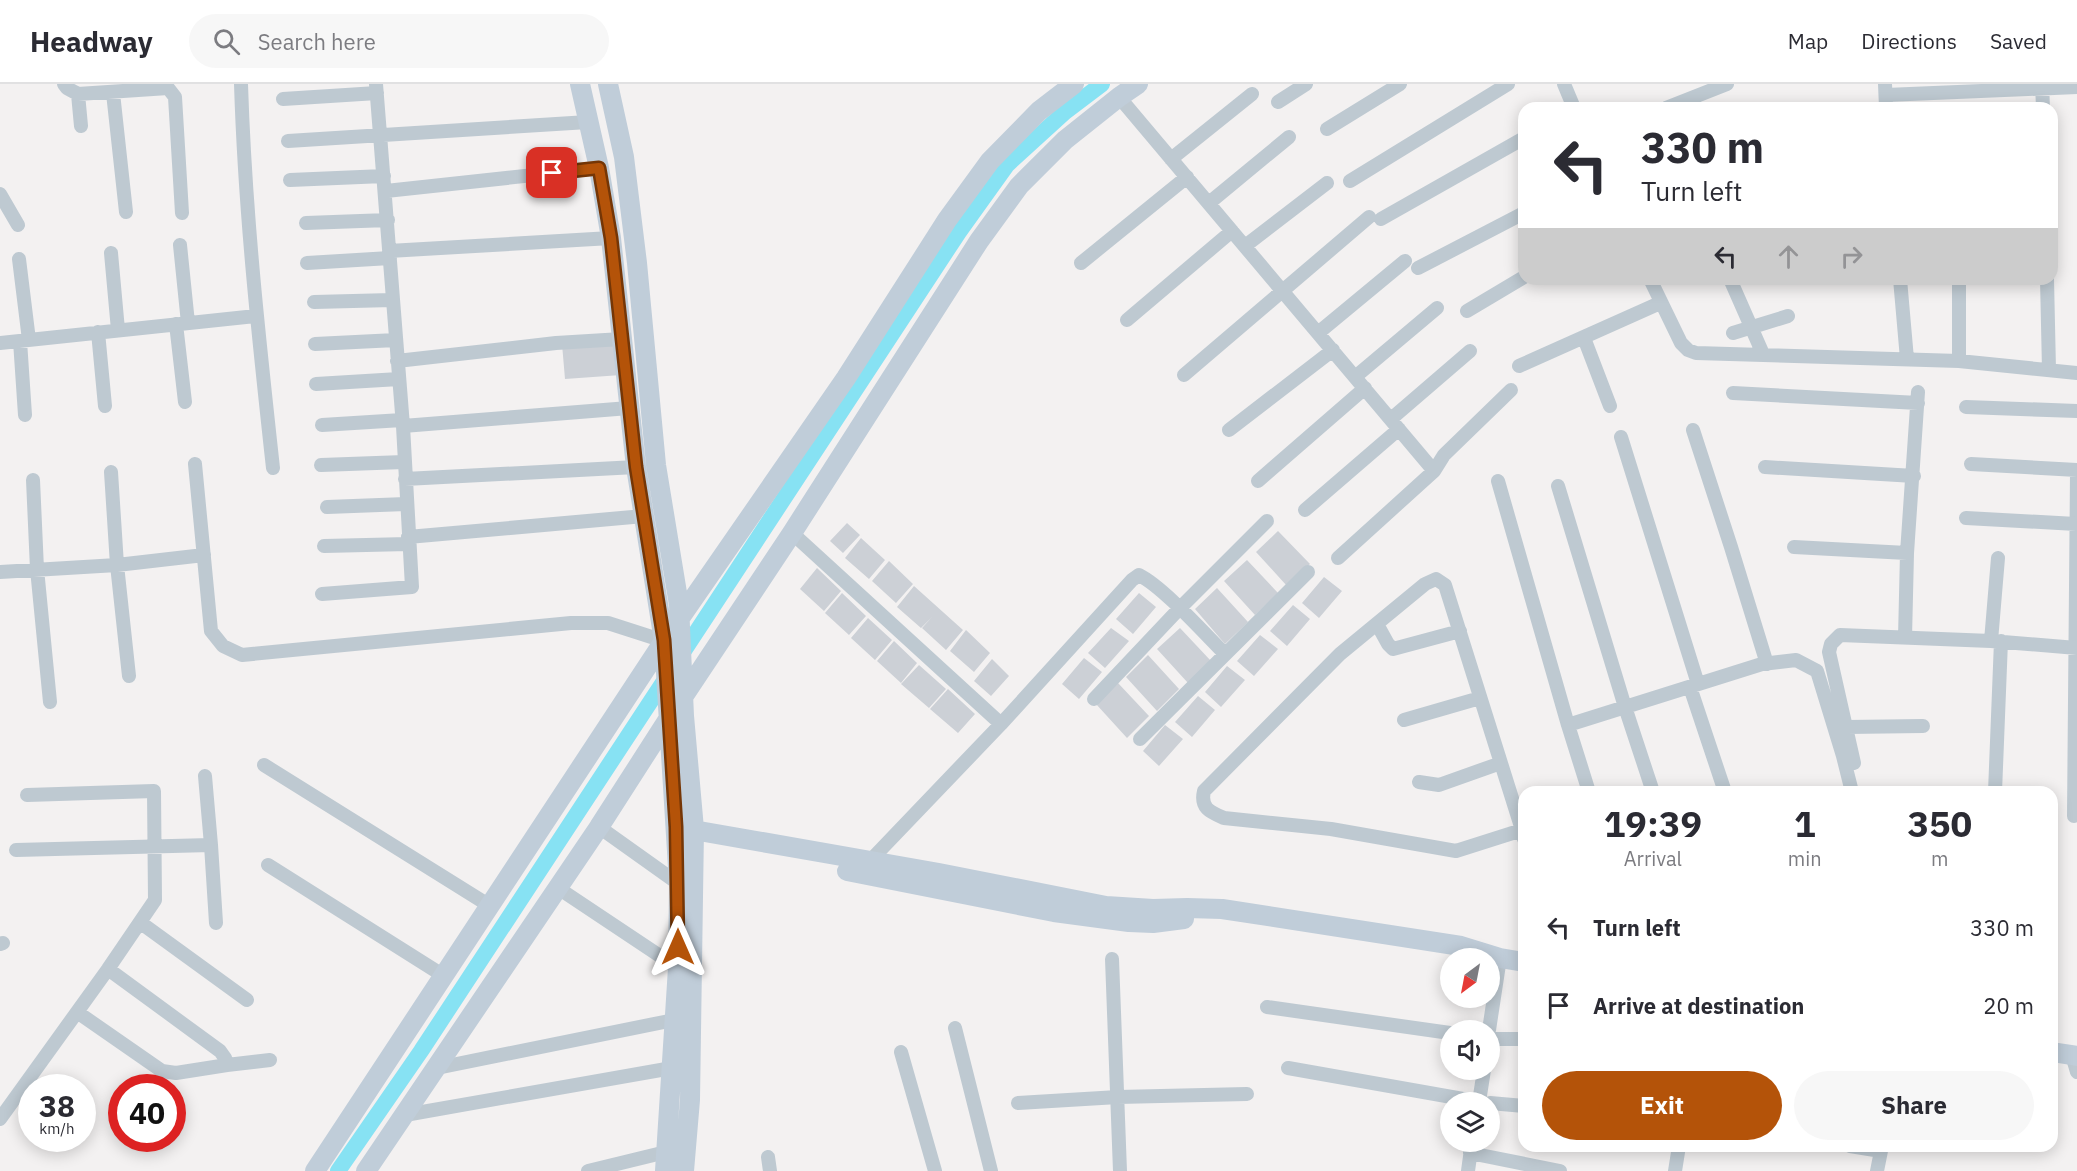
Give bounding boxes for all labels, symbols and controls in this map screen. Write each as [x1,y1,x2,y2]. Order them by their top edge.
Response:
search box [189,14,609,68]
text: Headway [30,23,153,60]
icon: search [210,25,243,58]
text: Search here [258,27,376,56]
text: Map [1788,27,1828,55]
text: Directions [1861,27,1957,55]
text: Saved [1990,27,2047,55]
text: 330 m [1641,120,1764,175]
icon: left [1542,126,1620,204]
pin [526,147,577,198]
icon: arrive [535,156,568,189]
text: Turn left [1641,173,1742,208]
icon: left [1709,240,1742,273]
icon: ahead [1772,240,1805,273]
icon: right [1835,240,1868,273]
text: 19:39 [1604,800,1702,847]
text: 1 [1794,800,1816,847]
text: 350 [1907,800,1972,847]
text: Arrival [1624,845,1682,872]
text: min [1788,845,1822,872]
text: m [1931,845,1949,872]
icon: left [1542,911,1575,944]
text: Turn left [1593,913,1681,942]
text: 330 m [1970,913,2034,942]
position arrow [646,915,710,979]
north arrow [1440,948,1500,1008]
map controls [1440,948,1500,1152]
icon: arrive [1542,989,1575,1022]
text: Arrive at destination [1593,991,1804,1020]
text: 20 m [1983,991,2034,1020]
button: sound [1440,1020,1500,1080]
button: Exit [1542,1071,1782,1140]
button: Share [1794,1071,2034,1140]
speed limit sign: 40 [108,1074,186,1152]
text: 38 [39,1086,75,1125]
button: layers [1440,1092,1500,1152]
text: km/h [39,1119,75,1138]

